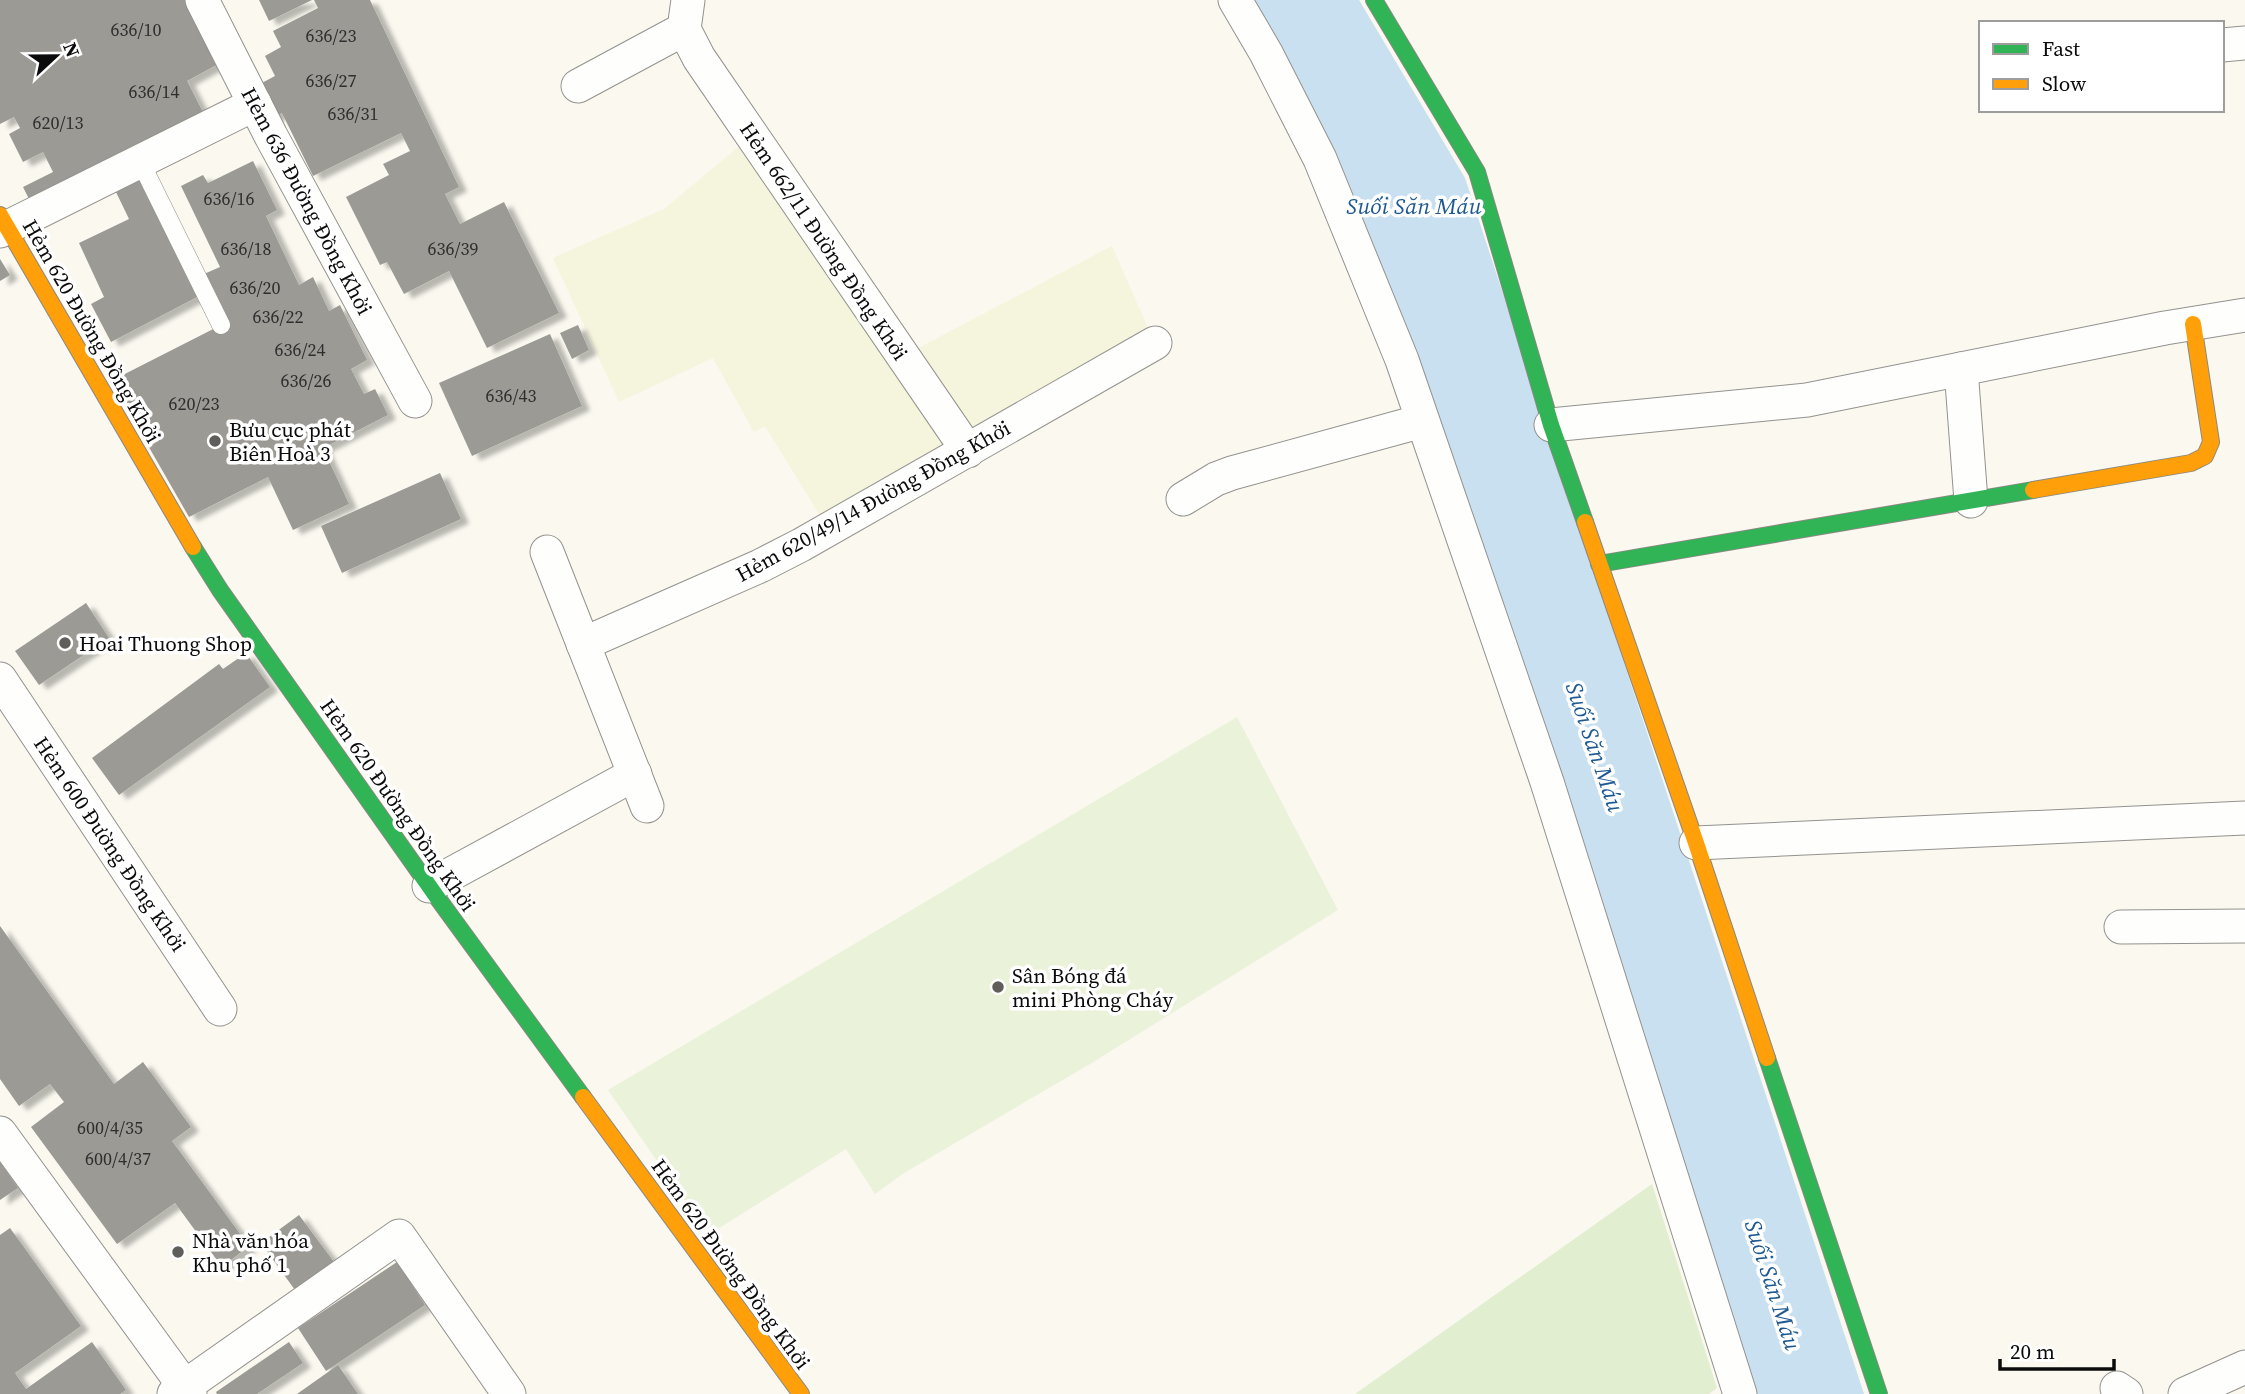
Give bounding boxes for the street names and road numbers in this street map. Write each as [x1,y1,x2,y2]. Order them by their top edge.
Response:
street label: Hẻm 636 Đường Đồng Khởi [235,82,379,320]
street label: Hẻm 662/11 Đường Đồng Khởi [733,116,915,366]
street label: Hẻm 620 Đường Đồng Khởi [16,214,168,448]
street label: Hẻm 620/49/14 Đường Đồng Khởi [731,413,1015,589]
street label: Hẻm 620 Đường Đồng Khởi [313,693,483,917]
street label: Hẻm 600 Đường Đồng Khởi [27,731,193,957]
street label: Hẻm 620 Đường Đồng Khởi [645,1153,817,1375]

